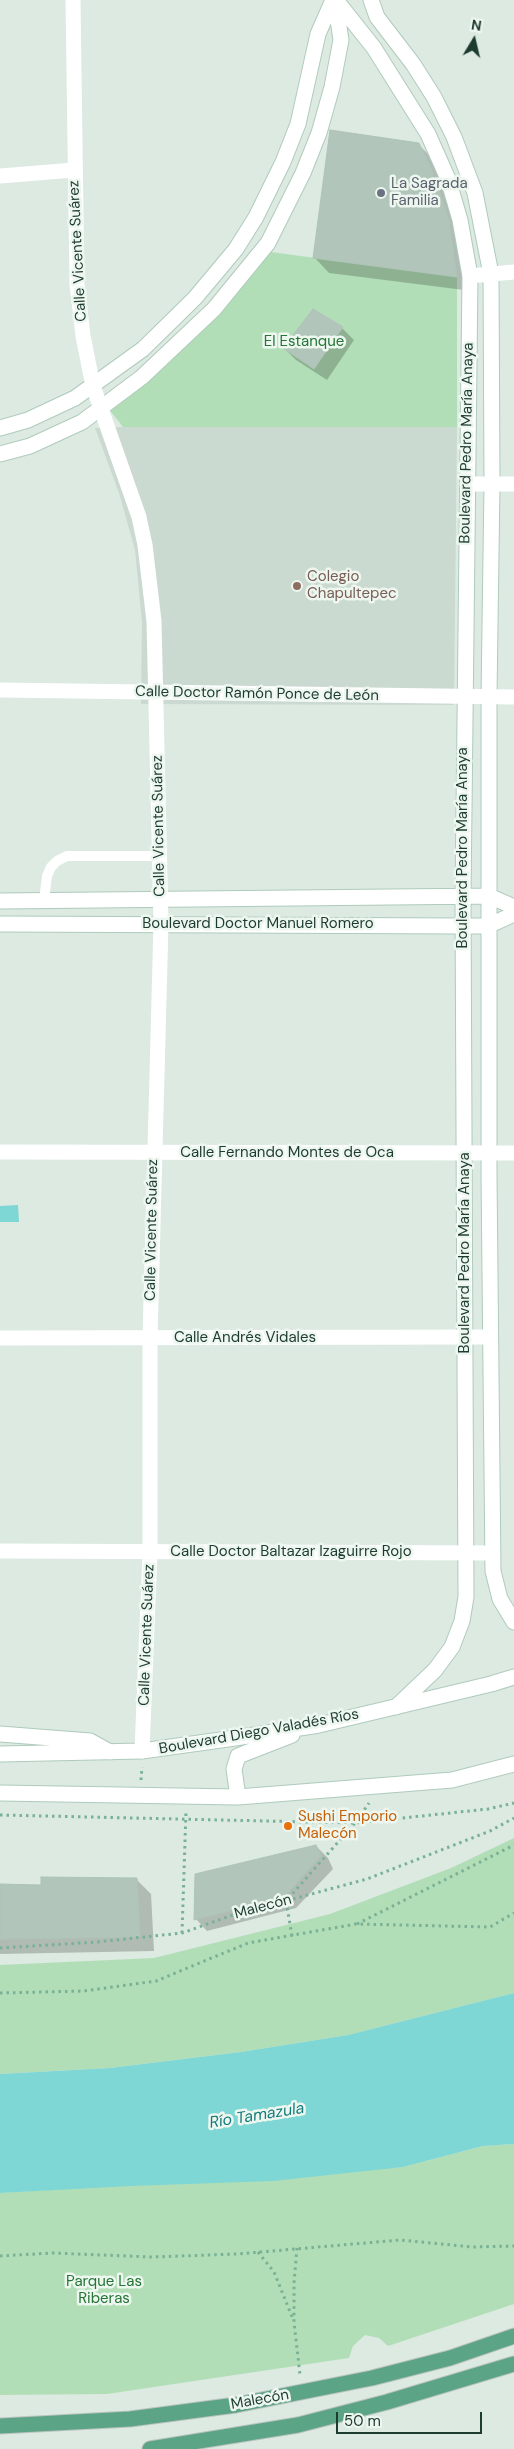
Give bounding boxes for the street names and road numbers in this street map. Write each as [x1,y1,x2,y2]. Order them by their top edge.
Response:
street label: Calle Vicente Suárez [65,180,91,322]
street label: Boulevard Pedro María Anaya [456,342,478,544]
street label: Calle Doctor Ramón Ponce de León [135,683,379,705]
street label: Boulevard Pedro María Anaya [454,747,472,949]
street label: Calle Vicente Suárez [149,755,169,897]
street label: Boulevard Doctor Manuel Romero [142,915,374,933]
street label: Calle Fernando Montes de Oca [180,1144,394,1162]
street label: Boulevard Pedro María Anaya [456,1152,474,1354]
street label: Calle Vicente Suárez [142,1159,162,1301]
street label: Calle Andrés Vidales [174,1329,316,1347]
street label: Calle Doctor Baltazar Izaguirre Rojo [170,1543,412,1561]
street label: Calle Vicente Suárez [136,1564,158,1706]
street label: Boulevard Diego Valadés Ríos [158,1706,360,1758]
street label: Malecón [232,1891,294,1923]
street label: Malecón [230,2386,290,2414]

